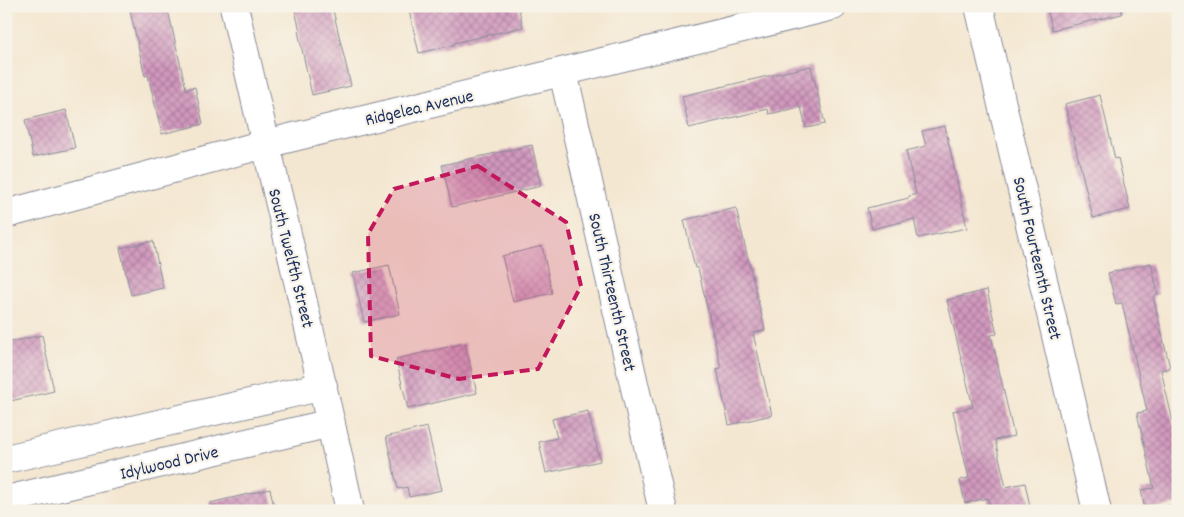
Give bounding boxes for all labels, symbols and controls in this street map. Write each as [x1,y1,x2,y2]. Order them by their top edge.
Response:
street label: Ridgelea Avenue [363,85,476,134]
street label: South Fourteenth Street [1005,175,1067,343]
street label: South Twelfth Street [260,186,319,331]
street label: South Thirteenth Street [580,211,641,374]
street label: Idylwood Drive [118,441,221,488]

